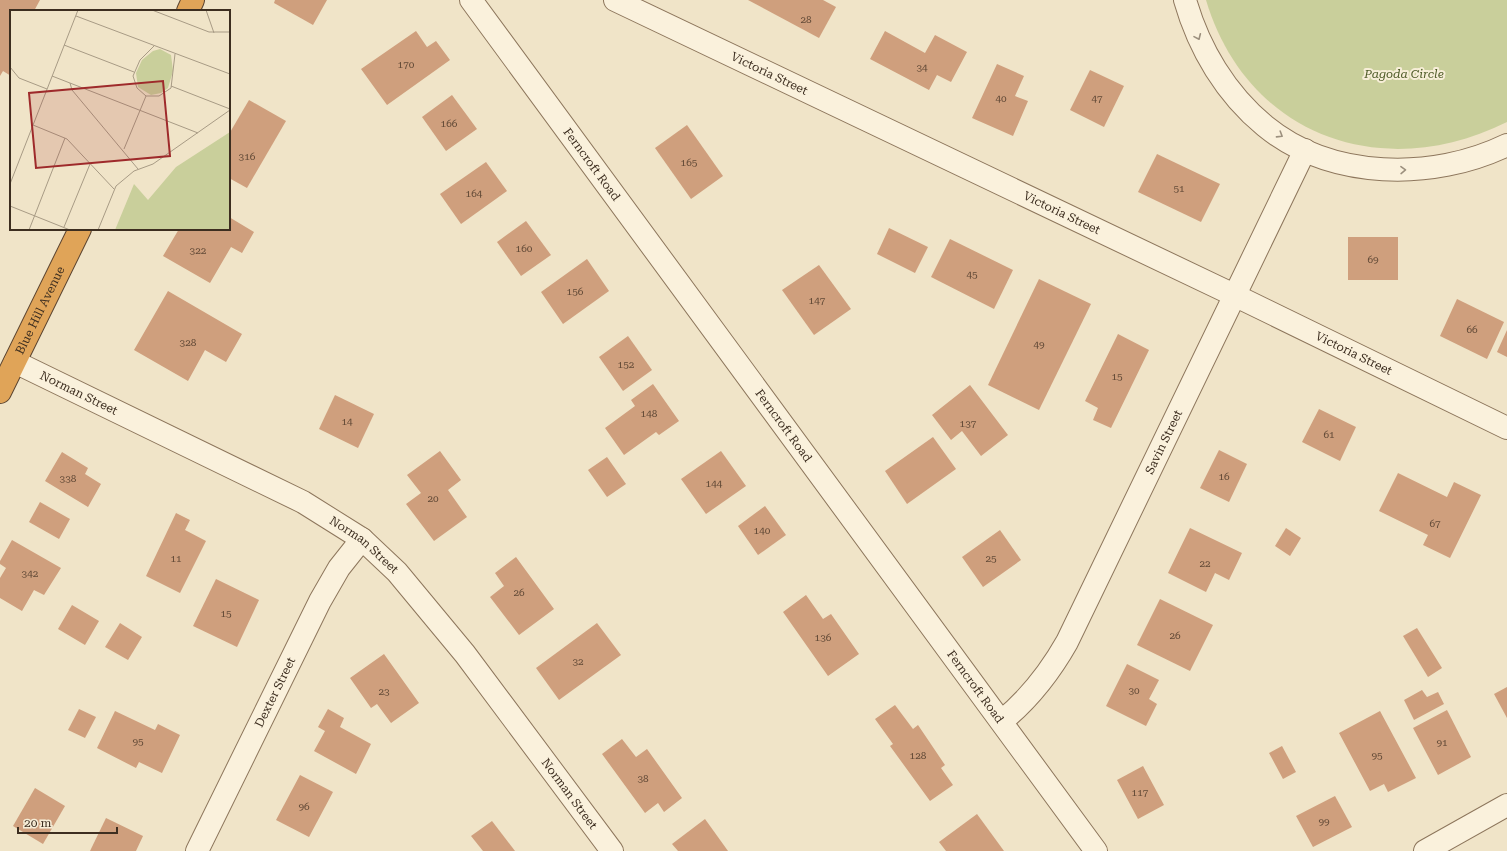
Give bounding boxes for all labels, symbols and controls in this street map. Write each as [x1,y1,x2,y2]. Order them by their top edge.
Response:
inset map [10,10,230,230]
house number: 28 [800,14,812,25]
one-way arrow [1193,32,1201,40]
street label: Victoria Street [729,49,811,98]
house number: 170 [398,59,415,70]
house number: 34 [916,62,928,73]
park label: Pagoda Circle [1363,67,1444,81]
house number: 40 [995,93,1007,104]
house number: 47 [1091,93,1103,104]
house number: 166 [441,118,458,129]
street label: Ferncroft Road [560,125,623,204]
one-way arrow [1276,131,1283,138]
house number: 316 [239,151,256,162]
house number: 165 [681,157,698,168]
one-way arrow [1400,166,1406,174]
house number: 51 [1173,183,1185,194]
house number: 164 [466,188,483,199]
street label: Victoria Street [1021,189,1103,237]
house number: 160 [516,243,533,254]
house number: 322 [190,245,207,256]
house number: 69 [1367,254,1379,265]
street label: Blue Hill Avenue [13,264,68,357]
house number: 45 [966,269,978,280]
house number: 156 [567,286,584,297]
house number: 147 [809,295,826,306]
house number: 66 [1466,324,1478,335]
street label: Victoria Street [1313,329,1395,378]
house number: 328 [180,337,197,348]
house number: 49 [1033,339,1045,350]
house number: 152 [618,359,635,370]
street label: Norman Street [38,368,120,418]
house number: 15 [1111,371,1123,382]
street label: Ferncroft Road [752,386,815,465]
street label: Savin Street [1142,407,1185,476]
house number: 148 [641,408,658,419]
house number: 14 [341,416,353,427]
house number: 137 [960,418,977,429]
house number: 61 [1323,429,1335,440]
house number: 16 [1218,471,1230,482]
house number: 338 [60,473,77,484]
house number: 144 [706,478,723,489]
house number: 20 [427,493,439,504]
street label: Norman Street [327,513,402,577]
house number: 67 [1429,518,1441,529]
house number: 140 [754,525,771,536]
house number: 11 [170,553,182,564]
house number: 25 [985,553,997,564]
house number: 22 [1199,558,1211,569]
house number: 342 [22,568,39,579]
house number: 26 [513,587,525,598]
house number: 15 [220,608,232,619]
house number: 26 [1169,630,1181,641]
house number: 136 [815,632,832,643]
street label: Ferncroft Road [944,648,1007,726]
street label: Dexter Street [252,654,299,730]
house number: 32 [572,656,584,667]
house number: 30 [1128,685,1140,696]
house number: 23 [378,686,390,697]
house number: 95 [132,736,144,747]
house number: 91 [1436,737,1448,748]
house number: 128 [910,750,927,761]
house number: 95 [1371,750,1383,761]
street label: Norman Street [538,756,601,832]
house number: 38 [637,773,649,784]
house number: 117 [1132,787,1149,798]
house number: 96 [298,801,310,812]
scale bar [18,809,117,835]
text: 20 m [24,816,51,830]
house number: 99 [1318,816,1330,827]

